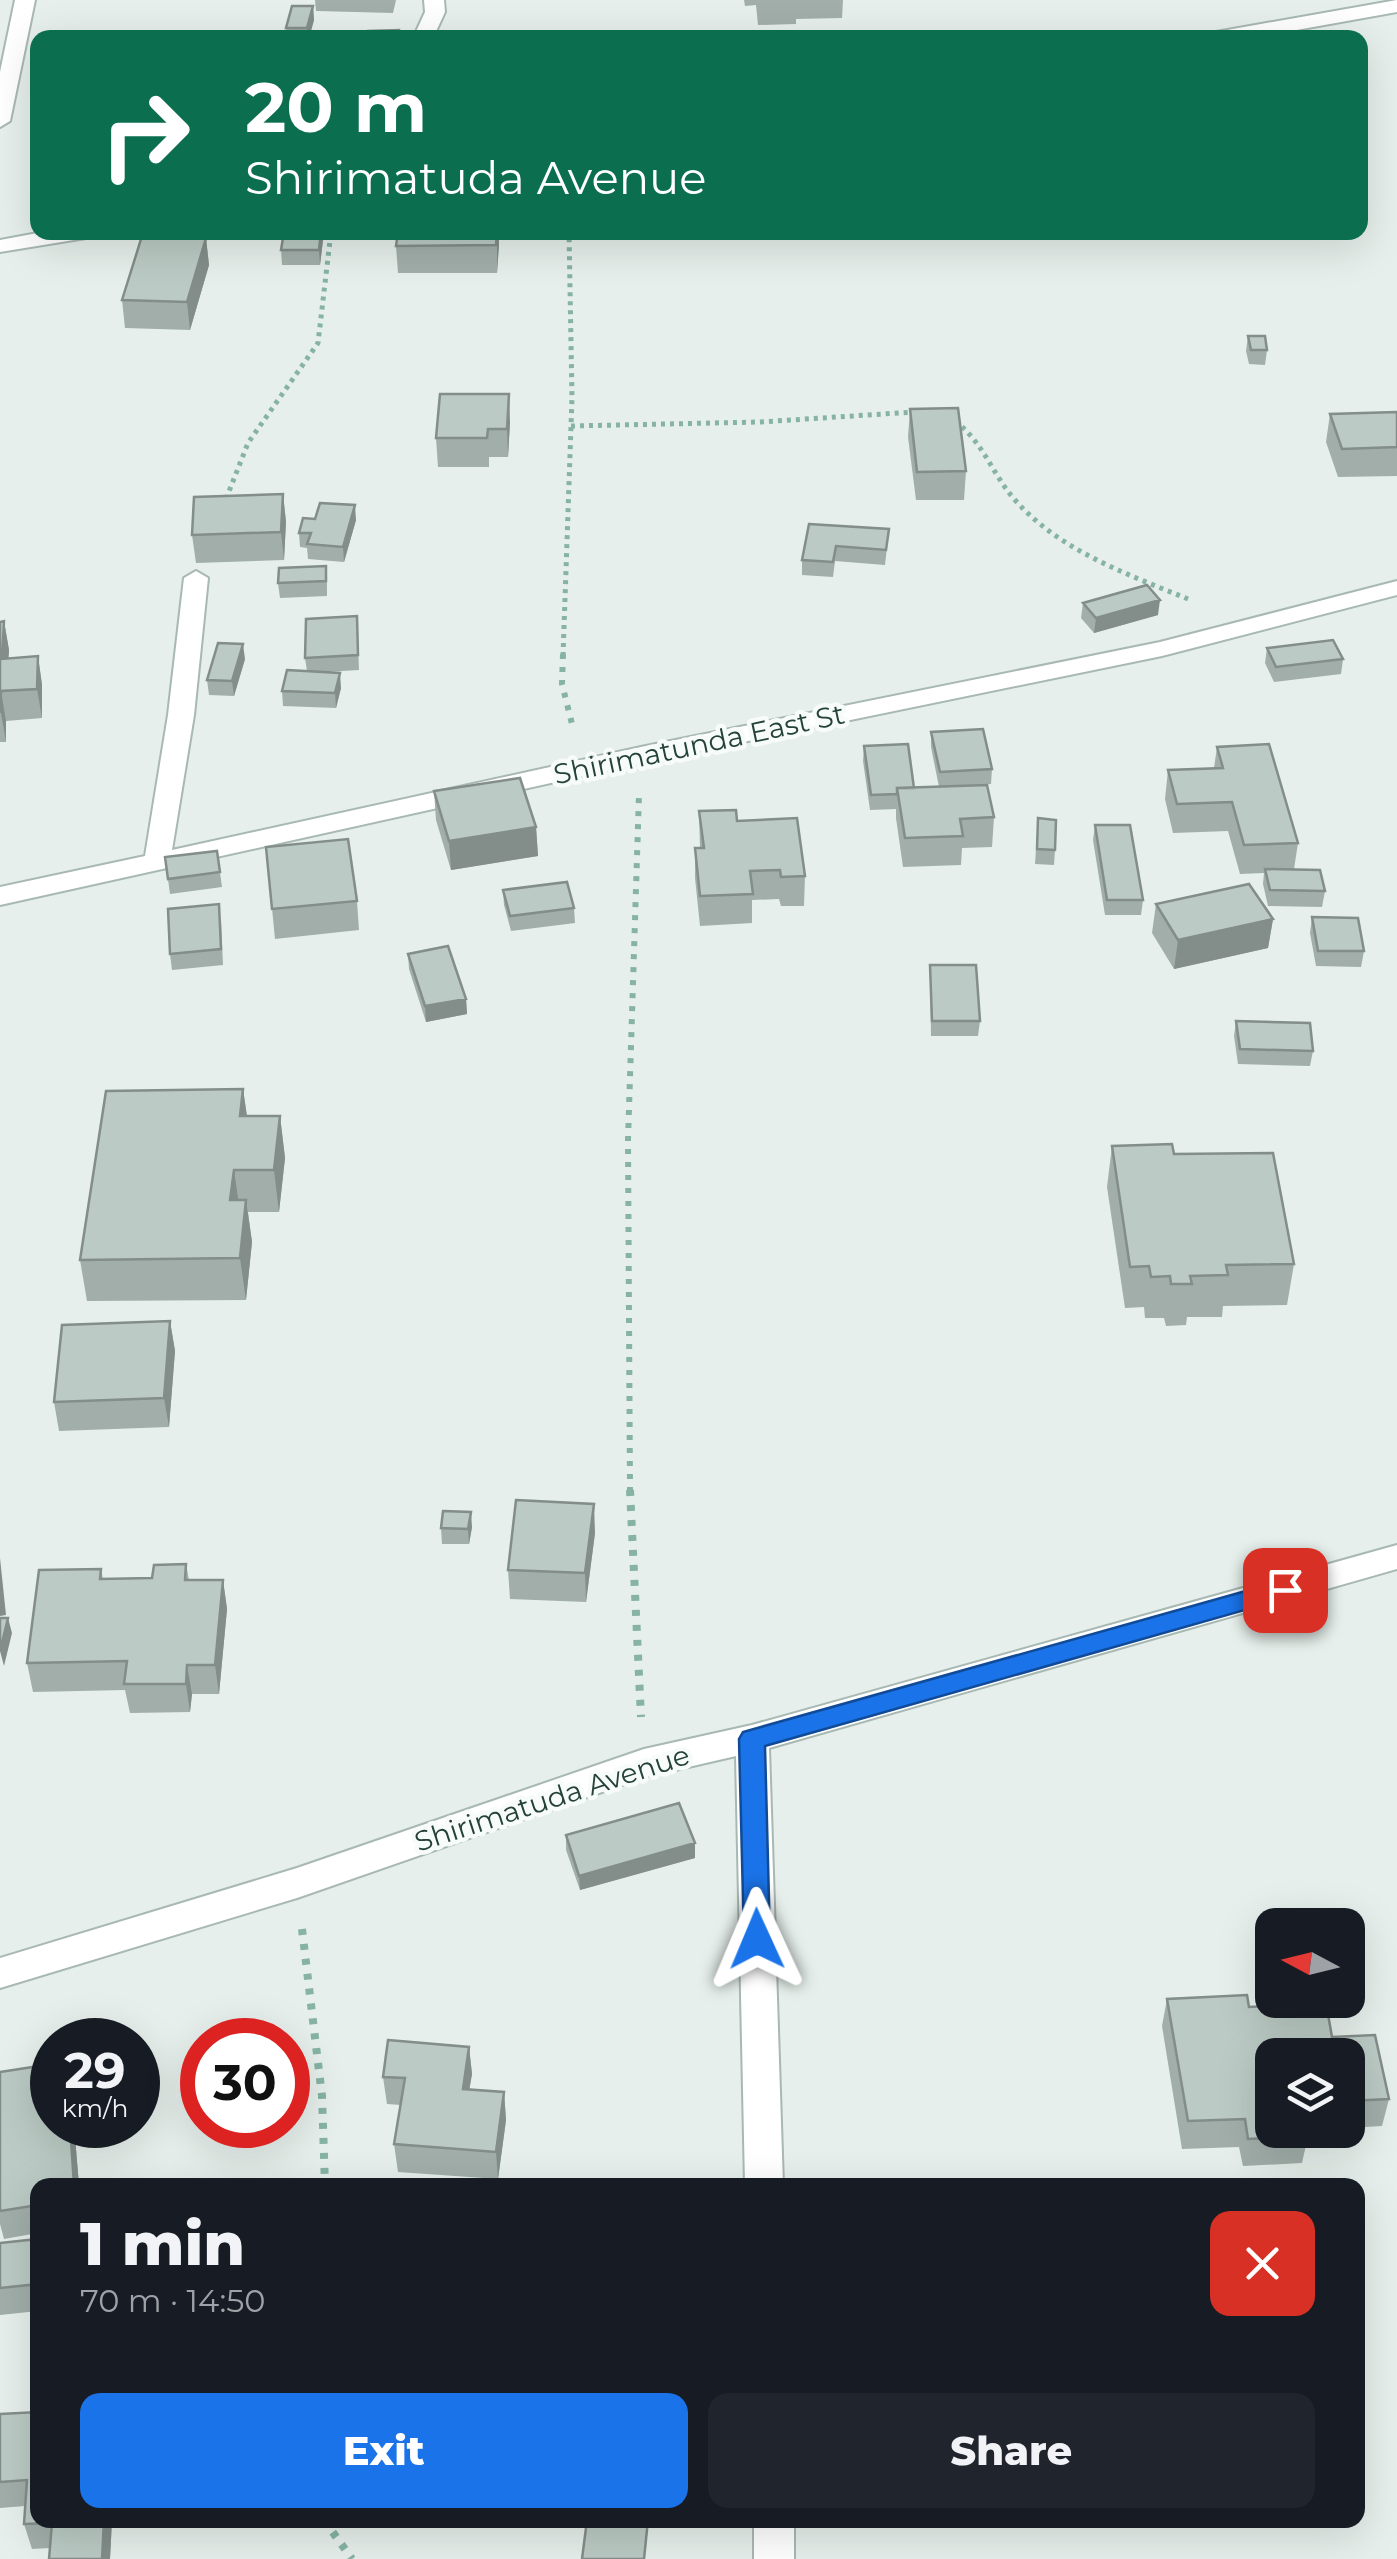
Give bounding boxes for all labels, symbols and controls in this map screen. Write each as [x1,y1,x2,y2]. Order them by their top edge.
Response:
text: 20 m [245,64,427,150]
icon: right [80,70,210,200]
text: Shirimatuda Avenue [245,150,706,205]
street label: Shirimatunda East St [551,697,847,791]
pin [1243,1548,1328,1633]
icon: arrive [1258,1563,1313,1618]
street label: Shirimatuda Avenue [410,1737,694,1859]
position arrow [705,1887,809,1991]
north arrow [1255,1908,1365,2018]
map controls [1255,1908,1365,2148]
speed limit sign: 30 [180,2018,310,2148]
button: layers [1255,2038,1365,2148]
text: 29 [64,2040,126,2101]
text: km/h [62,2093,128,2123]
text: 1 min [80,2207,245,2280]
button: close [1210,2211,1315,2316]
text: 70 m · 14:50 [80,2281,266,2320]
button: Exit [80,2393,688,2508]
button: Share [708,2393,1315,2508]

